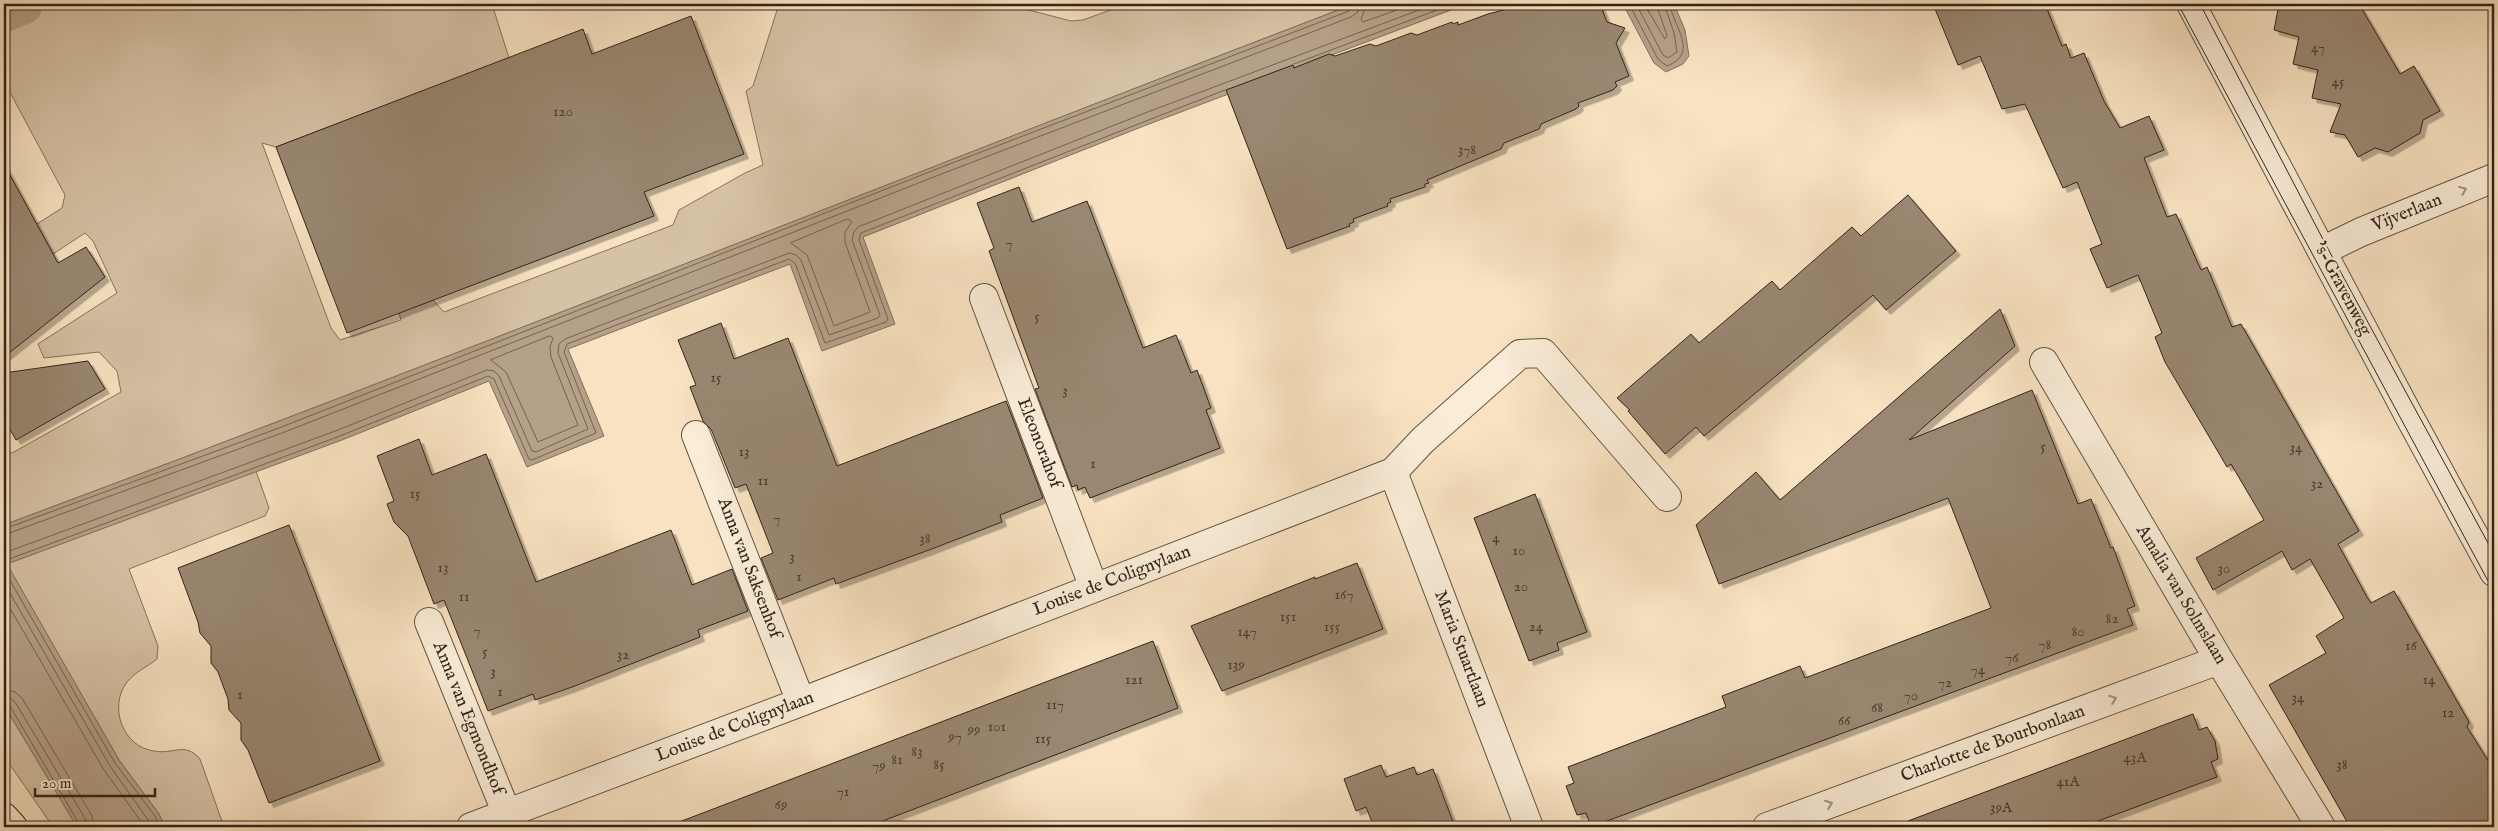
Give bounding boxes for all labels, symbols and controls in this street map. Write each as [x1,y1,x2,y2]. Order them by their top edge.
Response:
house number: 47 [2311,38,2325,57]
house number: 45 [2332,72,2345,91]
house number: 120 [553,102,573,121]
house number: 378 [1458,140,1476,159]
one-way arrow [2458,186,2467,197]
street label: Vijverlaan [2368,188,2446,238]
house number: 7 [1005,234,1013,253]
street label: 's-Gravenweg [2308,238,2377,340]
house number: 5 [1034,307,1040,326]
house number: 15 [710,368,722,387]
house number: 3 [1062,381,1068,400]
street label: Eleonorahof [1011,395,1068,494]
house number: 5 [2040,437,2046,456]
house number: 34 [2290,438,2303,457]
house number: 13 [738,442,750,461]
house number: 1 [1090,454,1096,473]
house number: 11 [757,471,769,490]
house number: 32 [2311,474,2323,493]
house number: 15 [409,484,421,503]
street label: Anna van Saksenhof [711,493,788,645]
house number: 7 [773,509,781,528]
street label: Amalia van Solmslaan [2130,520,2232,669]
house number: 4 [1492,528,1500,547]
house number: 38 [919,529,931,548]
street label: Louise de Colignylaan [1030,540,1195,622]
house number: 10 [1513,541,1525,560]
house number: 3 [789,547,795,566]
house number: 13 [437,558,449,577]
house number: 30 [2218,559,2230,578]
house number: 1 [796,567,802,586]
house number: 20 [1514,577,1528,596]
house number: 167 [1335,585,1353,604]
house number: 11 [458,587,470,606]
street label: Maria Stuartlaan [1428,587,1494,711]
house number: 151 [1280,607,1296,626]
house number: 82 [2106,609,2118,628]
house number: 155 [1324,617,1341,636]
house number: 24 [1529,617,1544,636]
house number: 7 [473,621,481,640]
house number: 147 [1237,622,1257,641]
house number: 80 [2071,622,2085,641]
house number: 78 [2039,635,2052,654]
house number: 16 [2405,636,2418,655]
street label: Anna van Egmondhof [426,637,510,801]
house number: 5 [482,642,488,661]
house number: 32 [617,645,629,664]
house number: 76 [2005,648,2019,667]
house number: 139 [1227,655,1245,674]
house number: 74 [1971,660,1986,679]
house number: 3 [490,662,496,681]
house number: 121 [1125,670,1143,689]
house number: 14 [2423,670,2436,689]
house number: 72 [1938,673,1952,692]
house number: 1 [497,682,503,701]
house number: 1 [237,685,243,704]
street label: Louise de Colignylaan [653,686,818,768]
house number: 70 [1904,686,1918,705]
house number: 34 [2292,688,2305,707]
house number: 117 [1046,695,1064,714]
one-way arrow [2108,695,2117,705]
house number: 68 [1871,698,1883,717]
street label: Charlotte de Bourbonlaan [1898,700,2089,788]
house number: 12 [2442,703,2454,722]
house number: 66 [1838,711,1851,730]
house number: 101 [988,717,1006,736]
house number: 99 [966,720,981,739]
house number: 97 [947,727,962,746]
house number: 115 [1035,729,1052,748]
house number: 83 [911,742,923,761]
house number: 43A [2123,748,2147,767]
house number: 81 [891,750,903,769]
house number: 85 [933,755,945,774]
house number: 38 [2336,755,2348,774]
house number: 79 [872,756,886,775]
scale bar [35,766,155,798]
house number: 41A [2056,772,2080,791]
text: 20 m [42,774,72,793]
house number: 71 [837,782,849,801]
house number: 69 [775,795,787,814]
house number: 39A [1990,798,2013,817]
one-way arrow [1825,800,1833,810]

